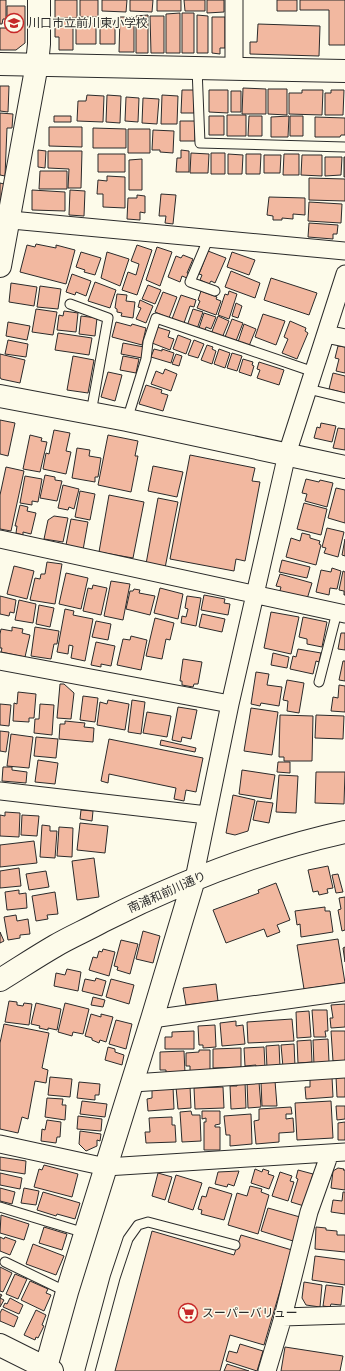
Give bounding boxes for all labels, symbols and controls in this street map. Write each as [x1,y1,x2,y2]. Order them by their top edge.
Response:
school or university icon: 川口市立前川東小学校 [3,12,25,34]
place label: 川口市立前川東小学校 [28,16,148,30]
street label: 南浦和前川通り [126,869,208,915]
supermarket icon: スーパーバリュー [177,1302,199,1324]
place label: スーパーバリュー [202,1306,298,1320]

